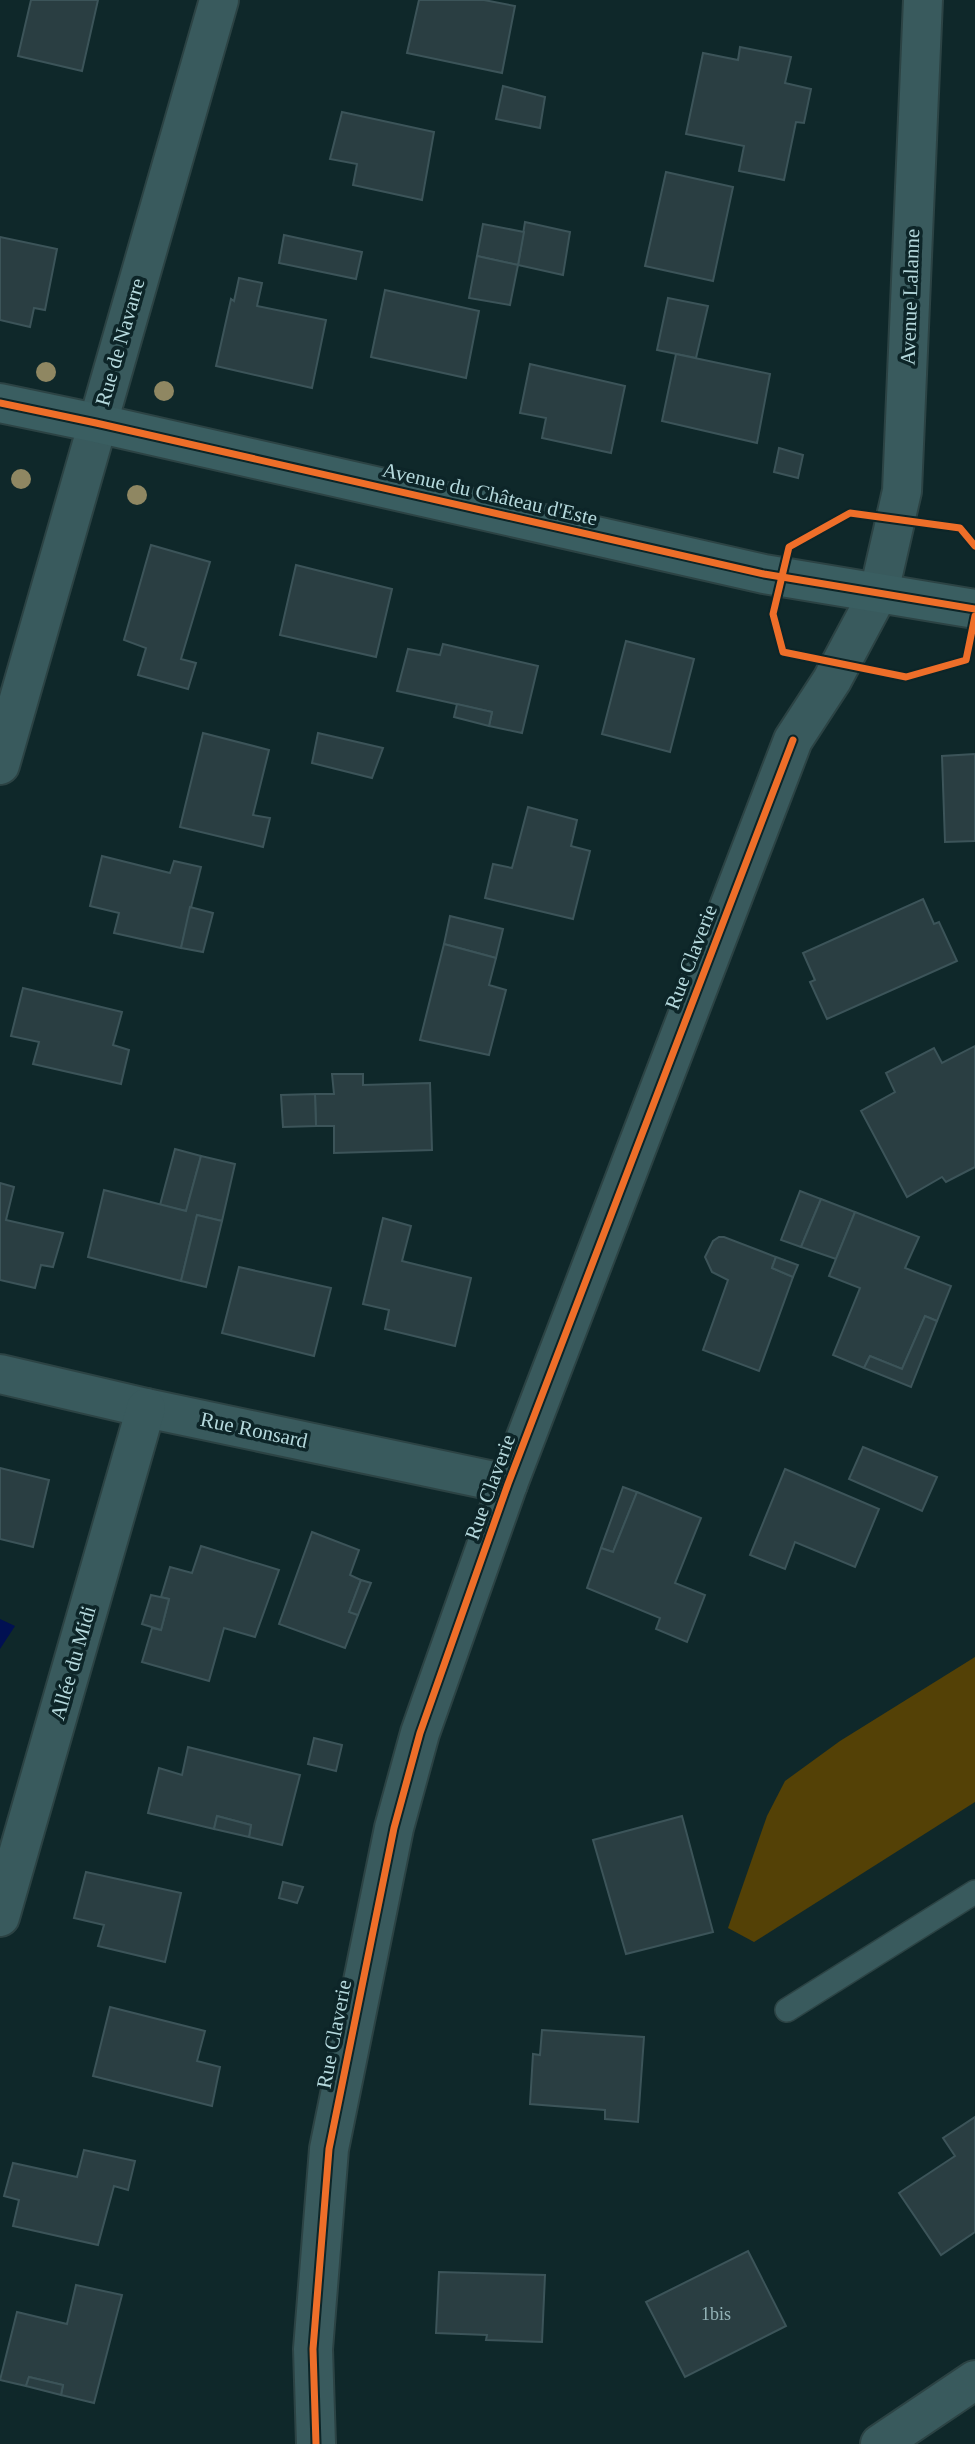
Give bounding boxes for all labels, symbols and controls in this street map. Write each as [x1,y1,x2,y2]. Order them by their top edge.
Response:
street label: Avenue Lalanne [896,228,924,366]
street label: Rue de Navarre [90,275,150,409]
street label: Avenue du Château d'Este [380,458,600,530]
street label: Rue Claverie [660,901,722,1013]
street label: Rue Ronsard [198,1407,310,1453]
street label: Rue Claverie [460,1431,520,1543]
street label: Allée du Midi [45,1603,101,1723]
street label: Rue Claverie [312,1978,356,2090]
house number: 1bis [701,2304,731,2324]

